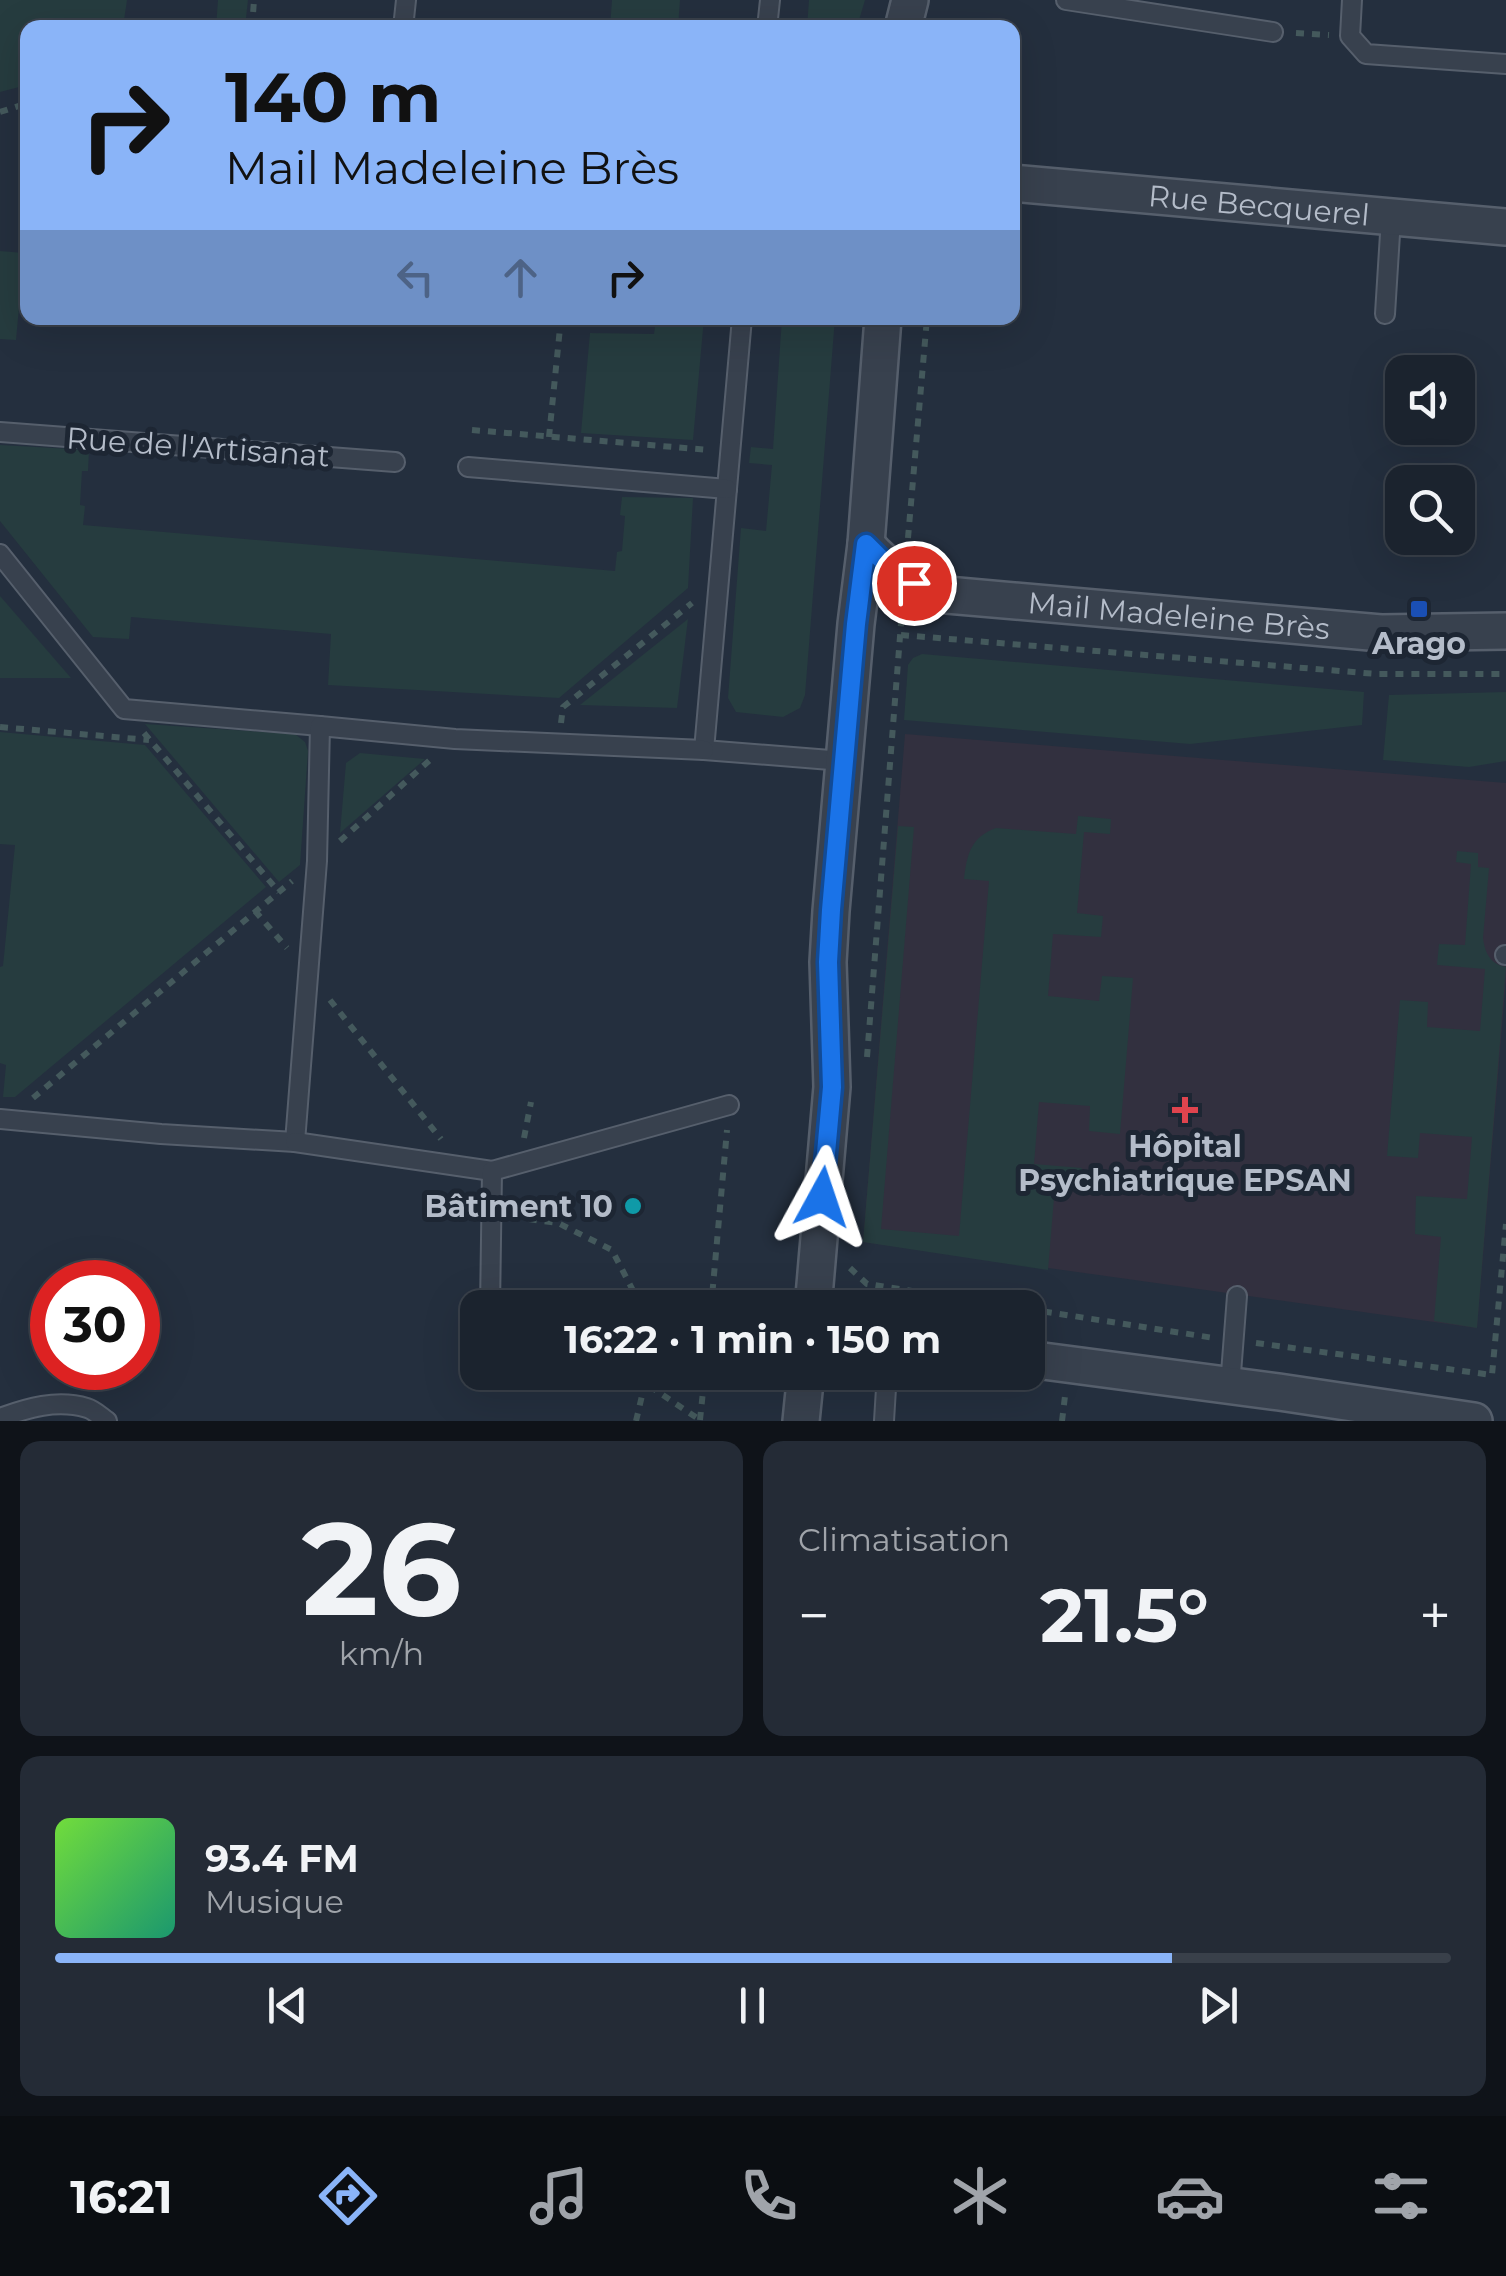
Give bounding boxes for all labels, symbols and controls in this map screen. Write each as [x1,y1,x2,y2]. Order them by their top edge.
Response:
text: 140 m [225,54,441,140]
icon: right [60,60,190,190]
text: Mail Madeleine Brès [225,140,679,195]
street label: Rue Becquerel [1147,177,1371,233]
icon: left [388,250,443,305]
icon: ahead [493,250,548,305]
icon: right [598,250,653,305]
map controls [1385,355,1475,555]
button: sound [1385,355,1475,445]
street label: Rue de l'Artisanat [65,419,331,475]
button: search [1385,465,1475,555]
pin [872,541,957,626]
icon: arrive [887,556,942,611]
street label: Mail Madeleine Brès [1026,584,1331,647]
marker: Arago [1408,598,1430,620]
place label: Arago [1371,625,1466,662]
marker: Hôpital Psychiatrique EPSAN [1172,1097,1198,1123]
place label: Hôpital Psychiatrique EPSAN [1018,1128,1352,1199]
position arrow [770,1145,874,1249]
place label: Bâtiment 10 [425,1188,613,1225]
marker: Bâtiment 10 [622,1195,644,1217]
speed limit sign: 30 [30,1260,160,1390]
text: 16:22 · 1 min · 150 m [564,1316,941,1363]
text: 26 [302,1489,461,1648]
text: Climatisation [798,1520,1010,1559]
text: 21.5° [1040,1569,1209,1661]
text: − [798,1582,830,1649]
text: + [1419,1582,1451,1649]
text: km/h [339,1634,424,1673]
text: 93.4 FM [205,1835,359,1882]
text: Musique [205,1882,344,1921]
icon: previous [260,1978,315,2033]
icon: pause [725,1978,780,2033]
icon: next [1191,1978,1246,2033]
icon: directions [313,2161,383,2231]
icon: music [524,2161,594,2231]
icon: phone [734,2161,804,2231]
icon: climate [945,2161,1015,2231]
icon: car [1155,2161,1225,2231]
icon: filters [1366,2161,1436,2231]
text: 16:21 [70,2169,173,2224]

